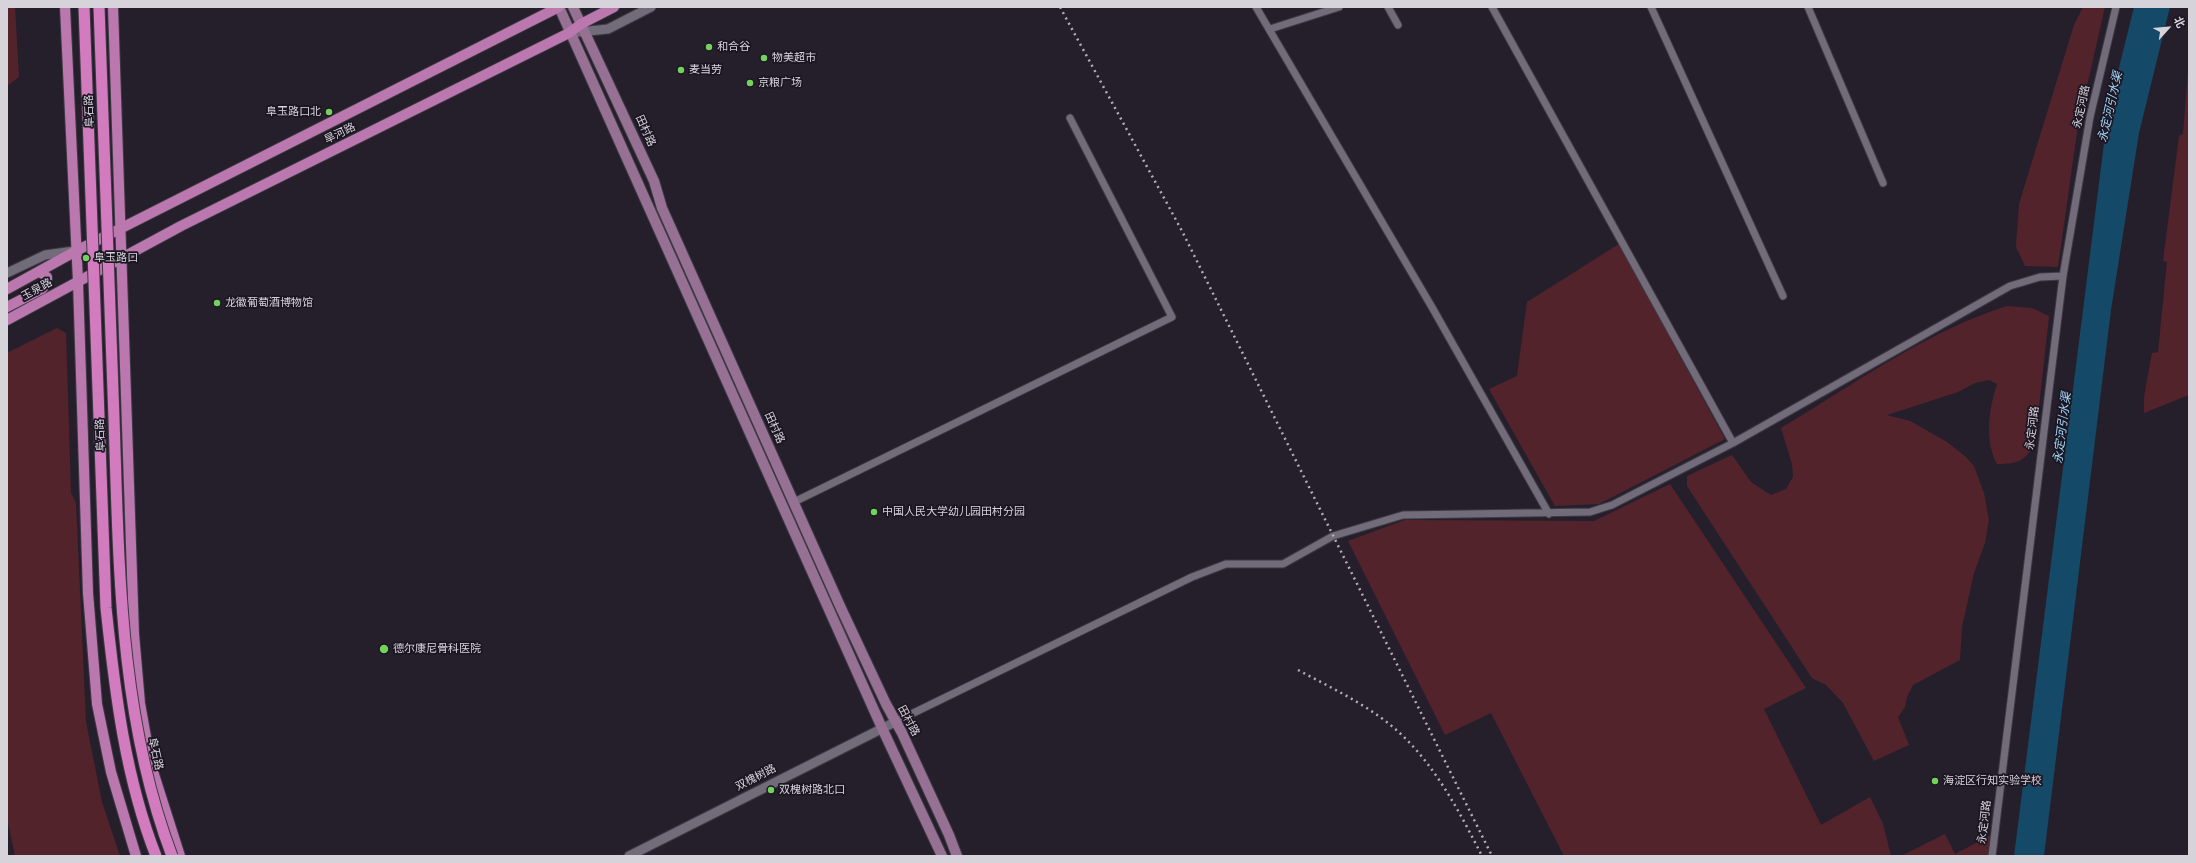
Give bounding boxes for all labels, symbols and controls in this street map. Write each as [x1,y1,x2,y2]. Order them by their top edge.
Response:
north arrow [2148,8,2188,48]
text: 北 [2171,14,2187,30]
place label: 和合谷 [717,40,750,54]
marker: 和合谷 [704,42,714,52]
place label: 物美超市 [772,51,816,65]
marker: 物美超市 [759,53,769,63]
place label: 麦当劳 [689,63,722,77]
marker: 麦当劳 [676,65,686,75]
water label: 永定河引水渠 [2096,70,2126,144]
place label: 京粮广场 [758,76,802,90]
marker: 京粮广场 [745,78,755,88]
street label: 永定河路 [2071,84,2093,130]
street label: 阜石路 [83,94,97,128]
place label: 阜玉路口北 [266,105,321,119]
marker: 阜玉路口北 [324,107,334,117]
street label: 田村路 [632,113,658,149]
street label: 旱河路 [322,121,358,147]
place label: 阜玉路口 [94,251,138,265]
marker: 阜玉路口 [81,253,91,263]
street label: 玉泉路 [19,276,55,304]
place label: 龙徽葡萄酒博物馆 [225,296,313,310]
marker: 龙徽葡萄酒博物馆 [212,298,222,308]
water label: 永定河引水渠 [2051,391,2075,465]
street label: 永定河路 [2024,405,2042,451]
street label: 田村路 [761,410,787,446]
street label: 阜石路 [94,418,108,452]
place label: 中国人民大学幼儿园田村分园 [882,505,1025,519]
marker: 中国人民大学幼儿园田村分园 [869,507,879,517]
place label: 德尔康尼骨科医院 [393,642,481,656]
marker: 德尔康尼骨科医院 [378,643,390,655]
street label: 田村路 [894,703,922,739]
street label: 阜石路 [145,736,165,772]
street label: 双槐树路 [733,762,779,794]
place label: 海淀区行知实验学校 [1943,774,2042,788]
marker: 海淀区行知实验学校 [1930,776,1940,786]
place label: 双槐树路北口 [779,783,845,797]
marker: 双槐树路北口 [766,785,776,795]
street label: 永定河路 [1976,799,1994,845]

